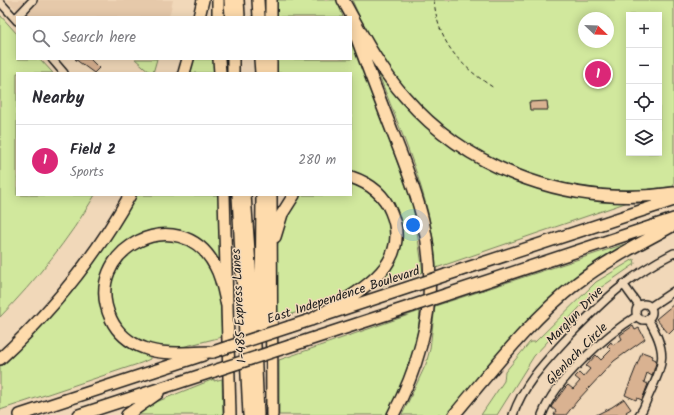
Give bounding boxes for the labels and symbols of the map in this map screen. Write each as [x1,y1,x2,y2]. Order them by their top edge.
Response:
north arrow [578,12,614,48]
pin: 1 [585,59,611,89]
your location [403,215,423,235]
street label: I-485 Express Lanes [226,248,253,364]
street label: East Independence Boulevard [264,261,423,330]
street label: Marglyn Drive [541,282,609,350]
street label: Glenloch Circle [541,318,613,390]

